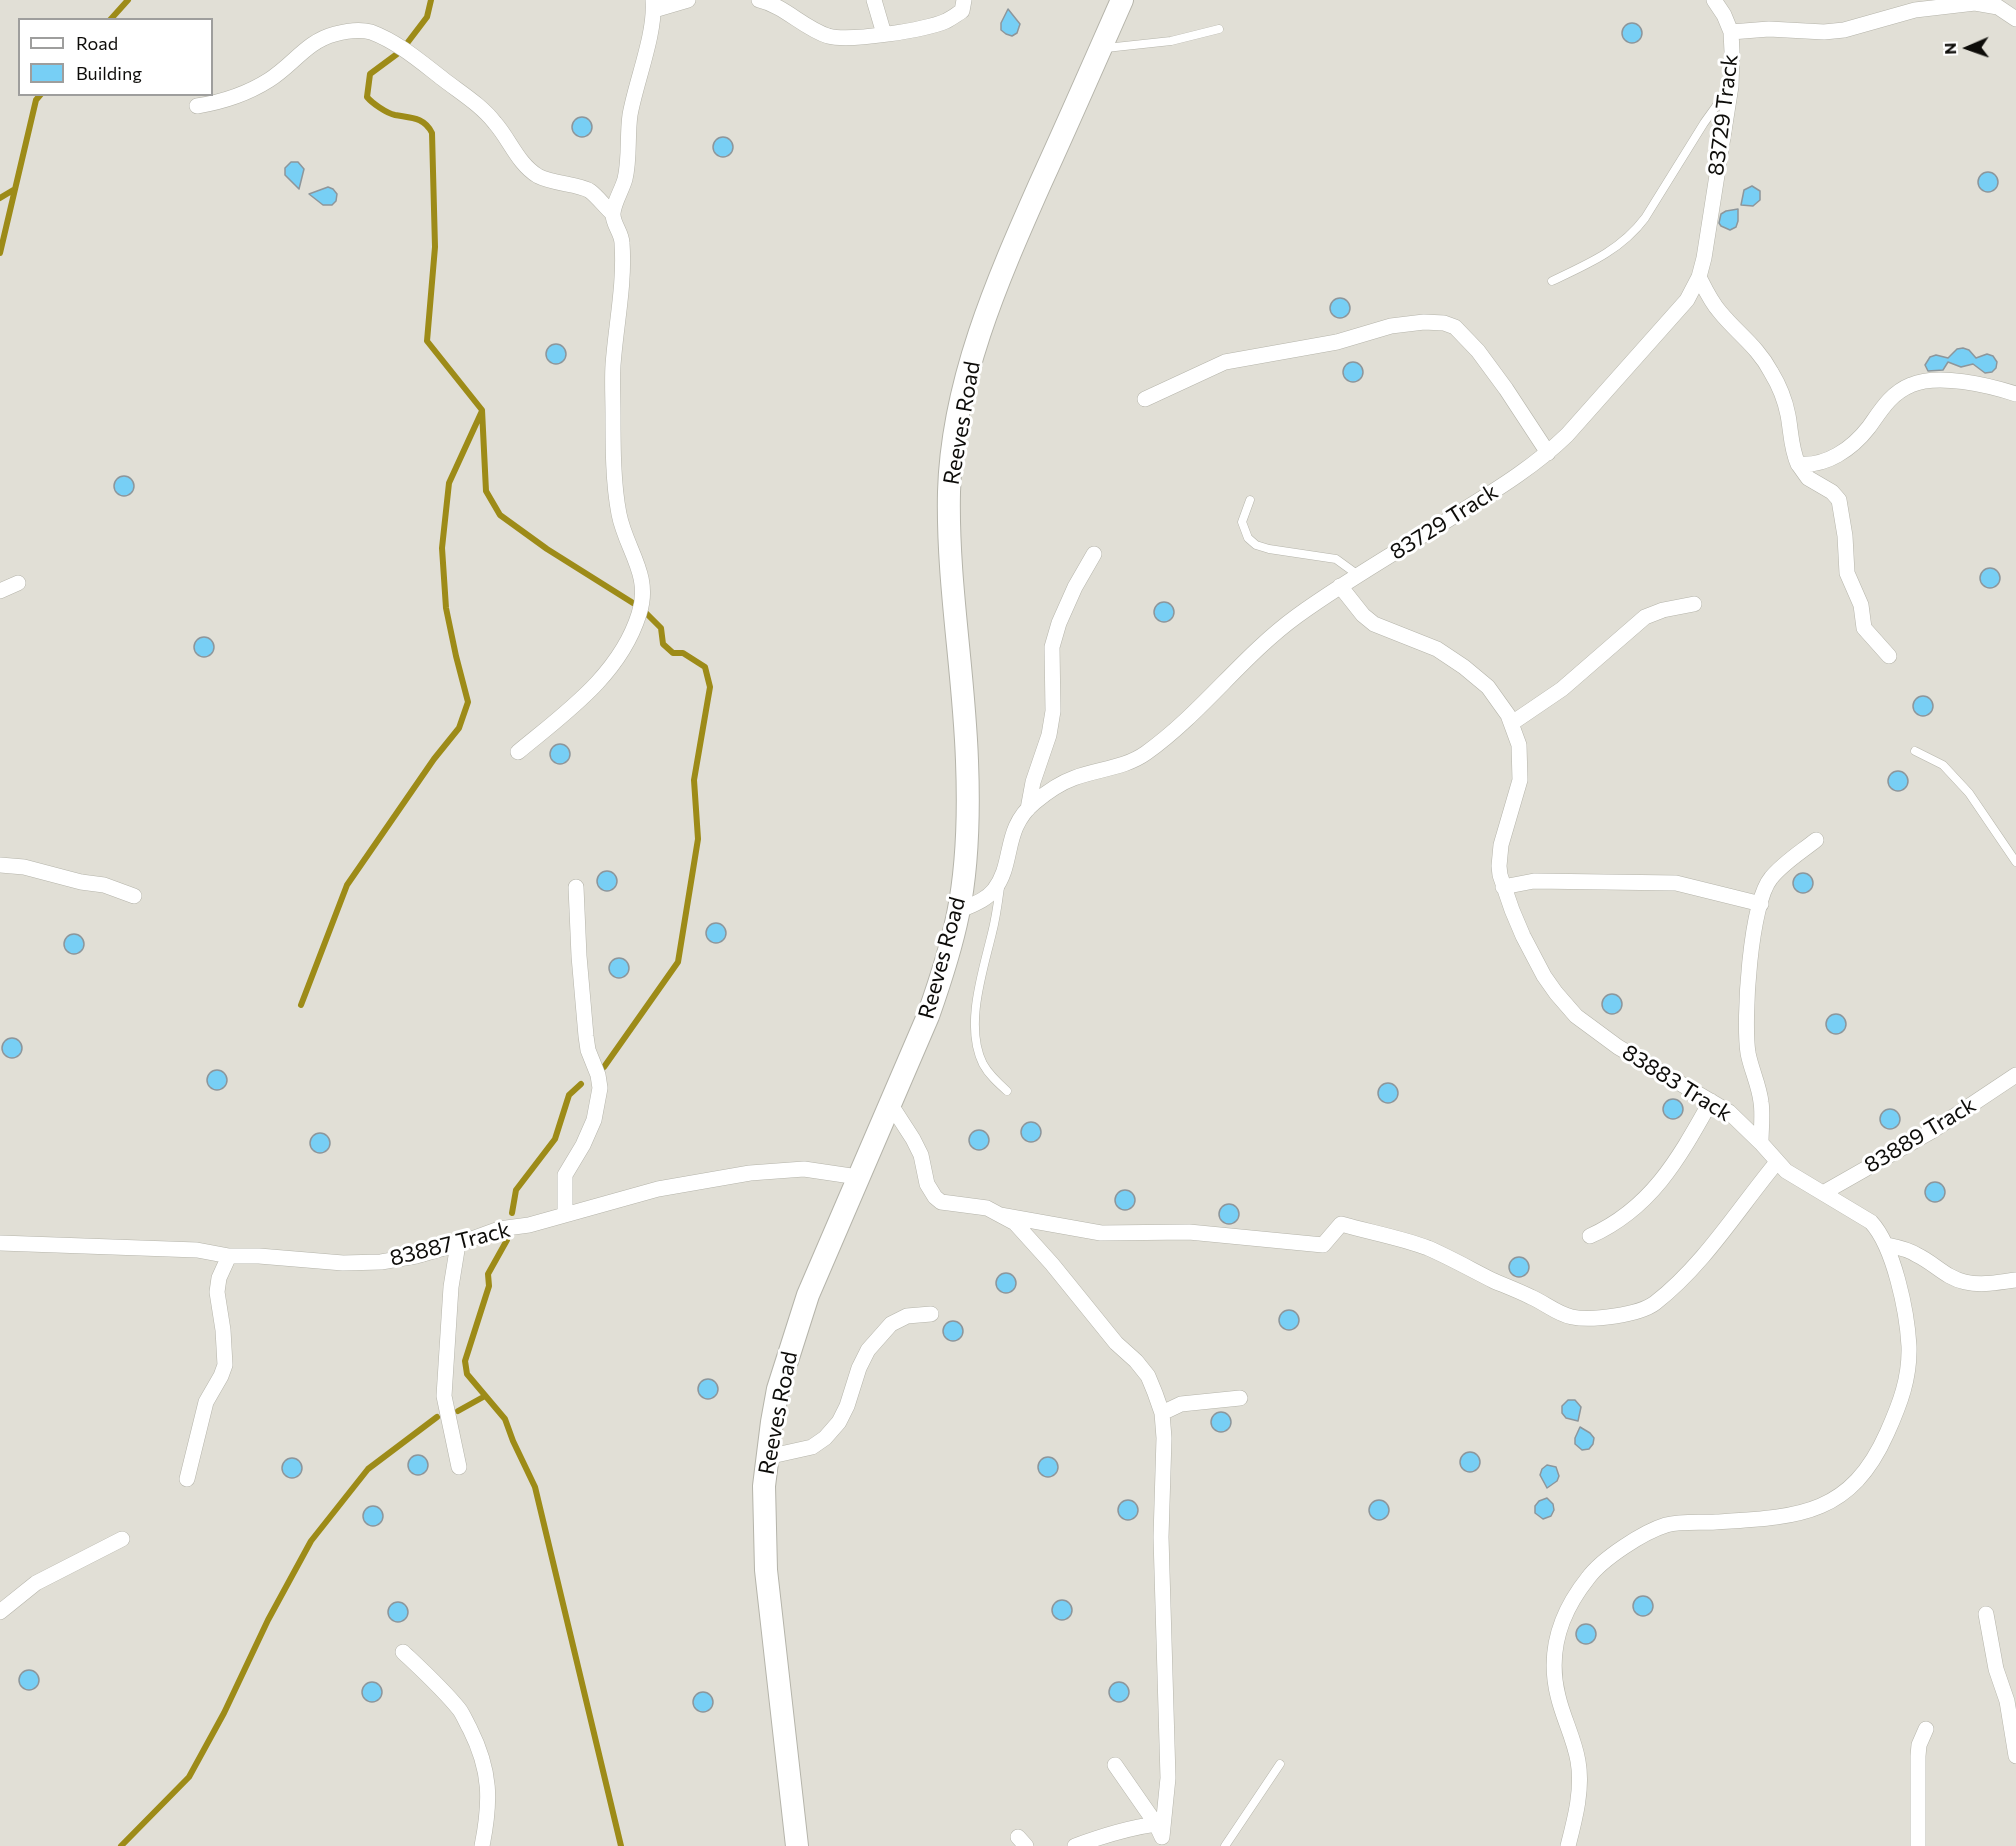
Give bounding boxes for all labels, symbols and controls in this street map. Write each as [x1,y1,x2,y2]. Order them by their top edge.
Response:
legend [18,18,213,96]
north arrow [1938,18,1998,78]
text: Road [76,32,118,54]
text: N [1940,42,1959,55]
street label: 83729 Track [1702,53,1744,177]
text: Building [76,62,142,84]
street label: Reeves Road [938,359,986,487]
street label: 83729 Track [1385,478,1503,566]
street label: Reeves Road [913,894,971,1022]
street label: 83883 Track [1617,1039,1737,1127]
street label: 83889 Track [1860,1091,1980,1179]
street label: 83887 Track [387,1216,513,1272]
street label: Reeves Road [753,1349,803,1477]

